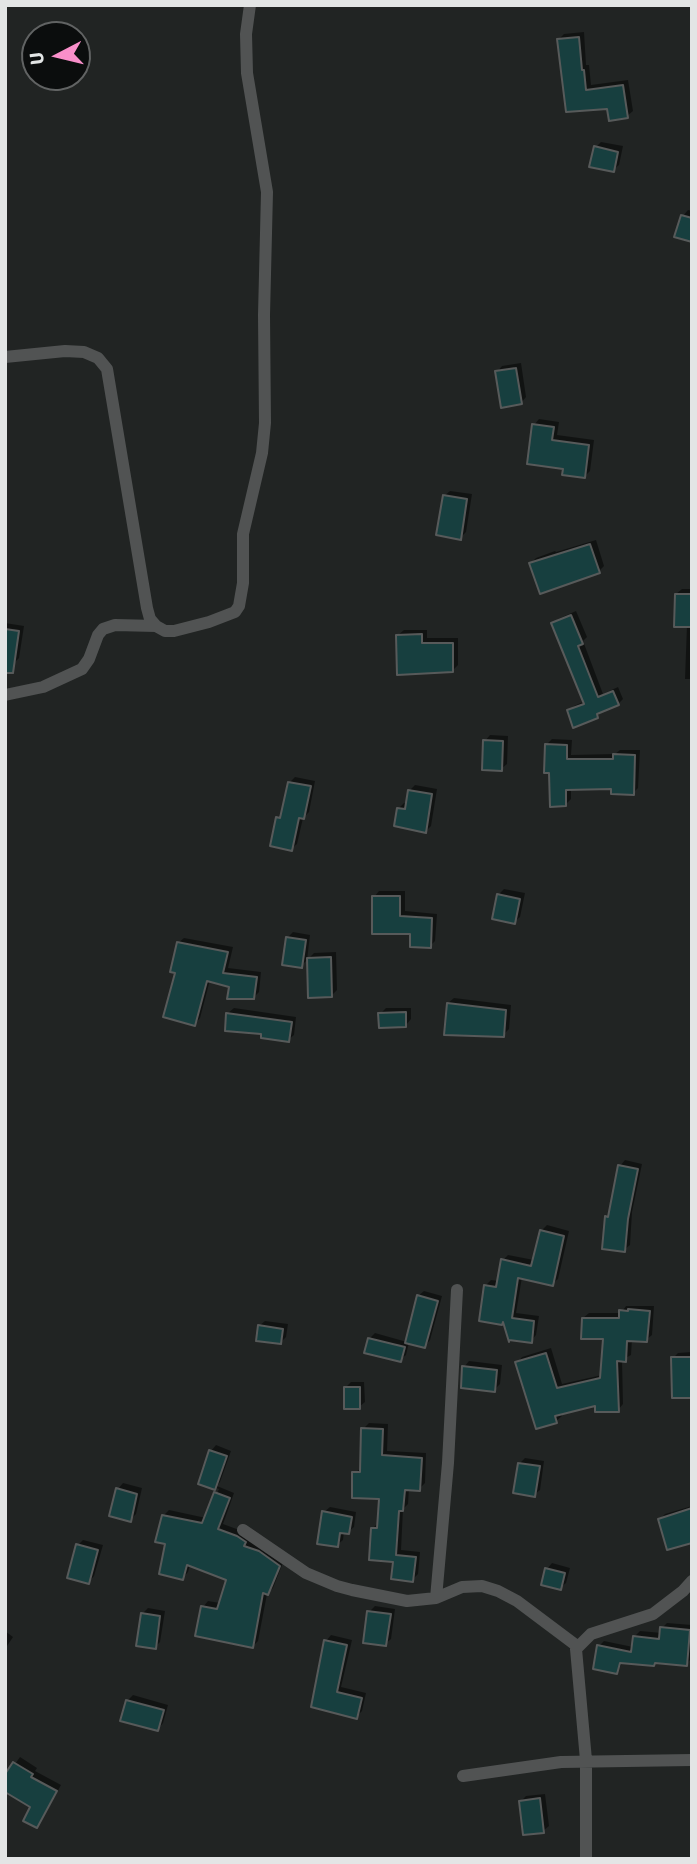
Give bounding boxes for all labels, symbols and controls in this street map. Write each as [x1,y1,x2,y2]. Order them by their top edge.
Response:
north arrow [21,21,91,91]
text: U [24,51,50,66]

